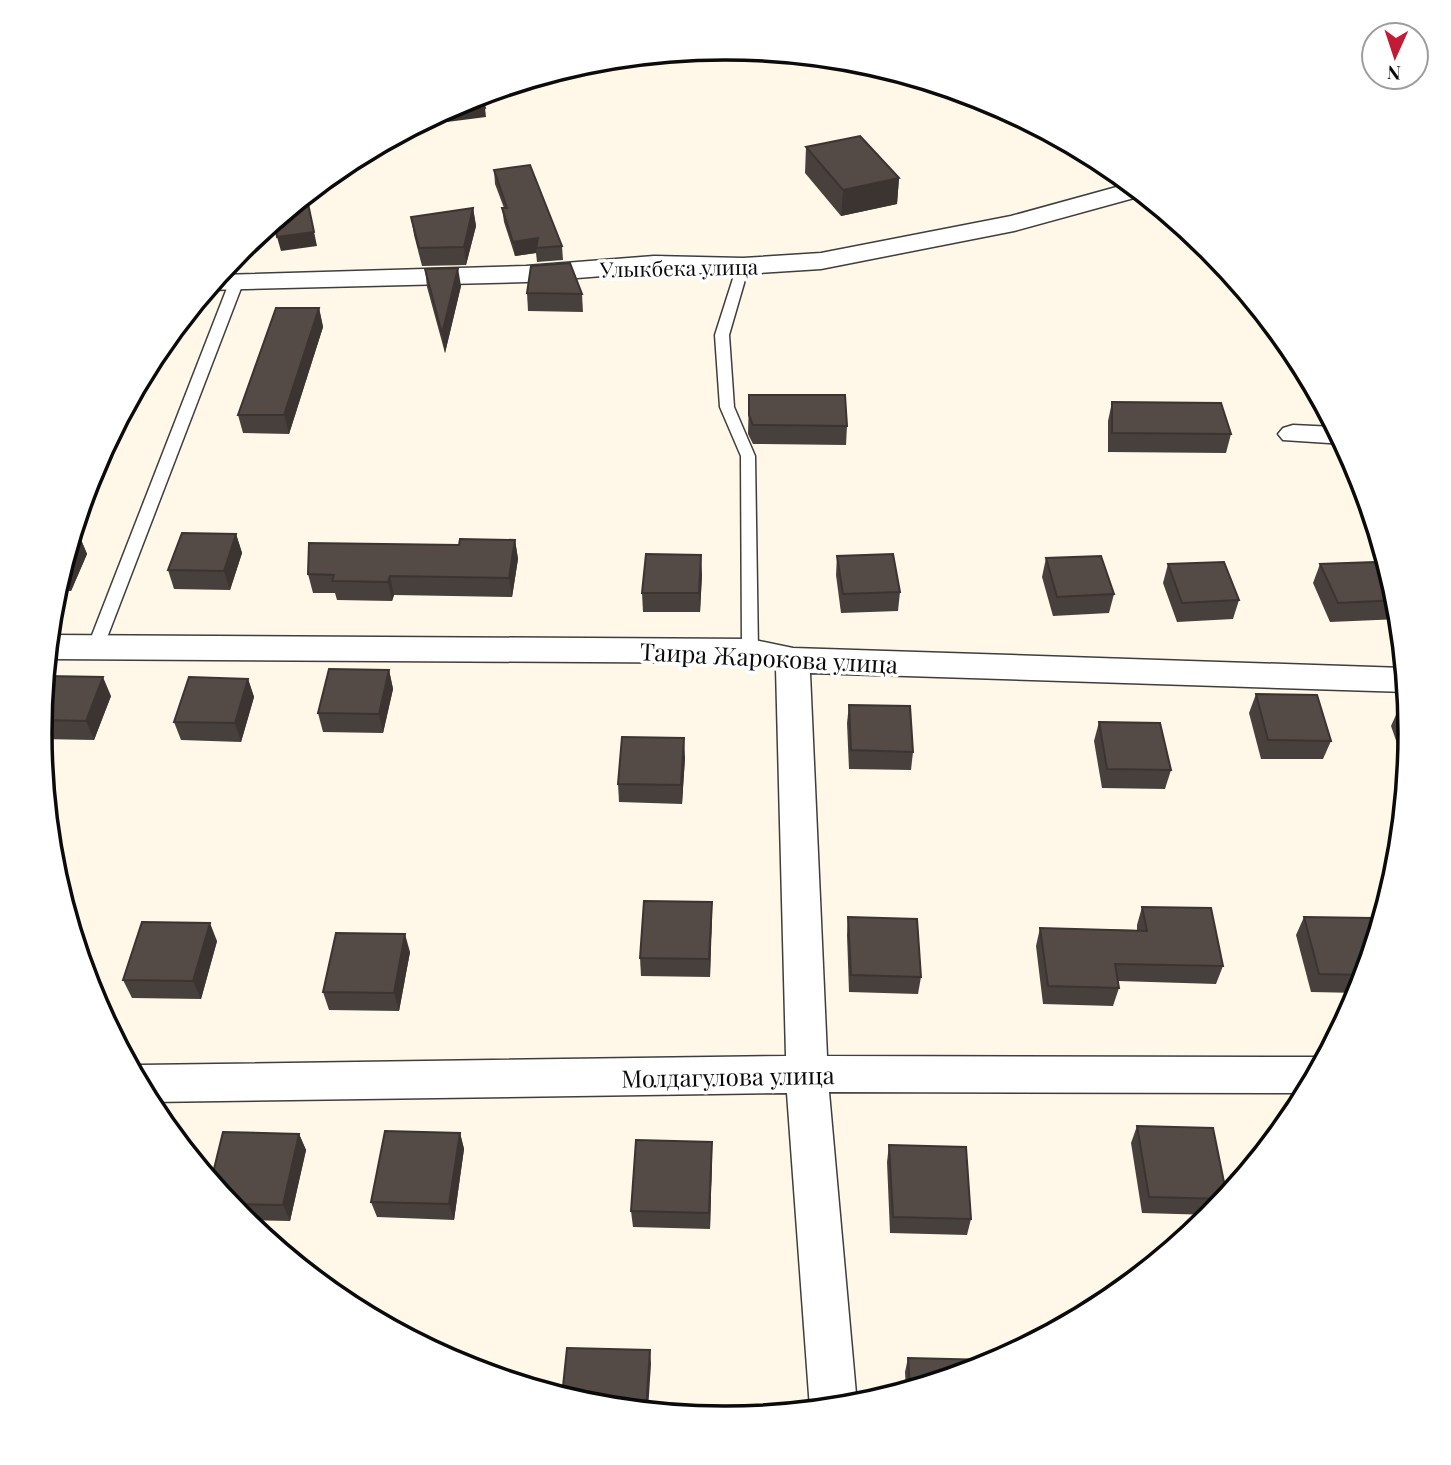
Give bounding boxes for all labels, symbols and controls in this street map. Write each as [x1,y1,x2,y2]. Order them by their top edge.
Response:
north arrow [1360,21,1430,91]
text: N [1386,61,1402,87]
street label: Улыкбека улица [599,252,759,282]
street label: Таира Жарокова улица [639,634,899,680]
street label: Молдагулова улица [621,1058,835,1094]

